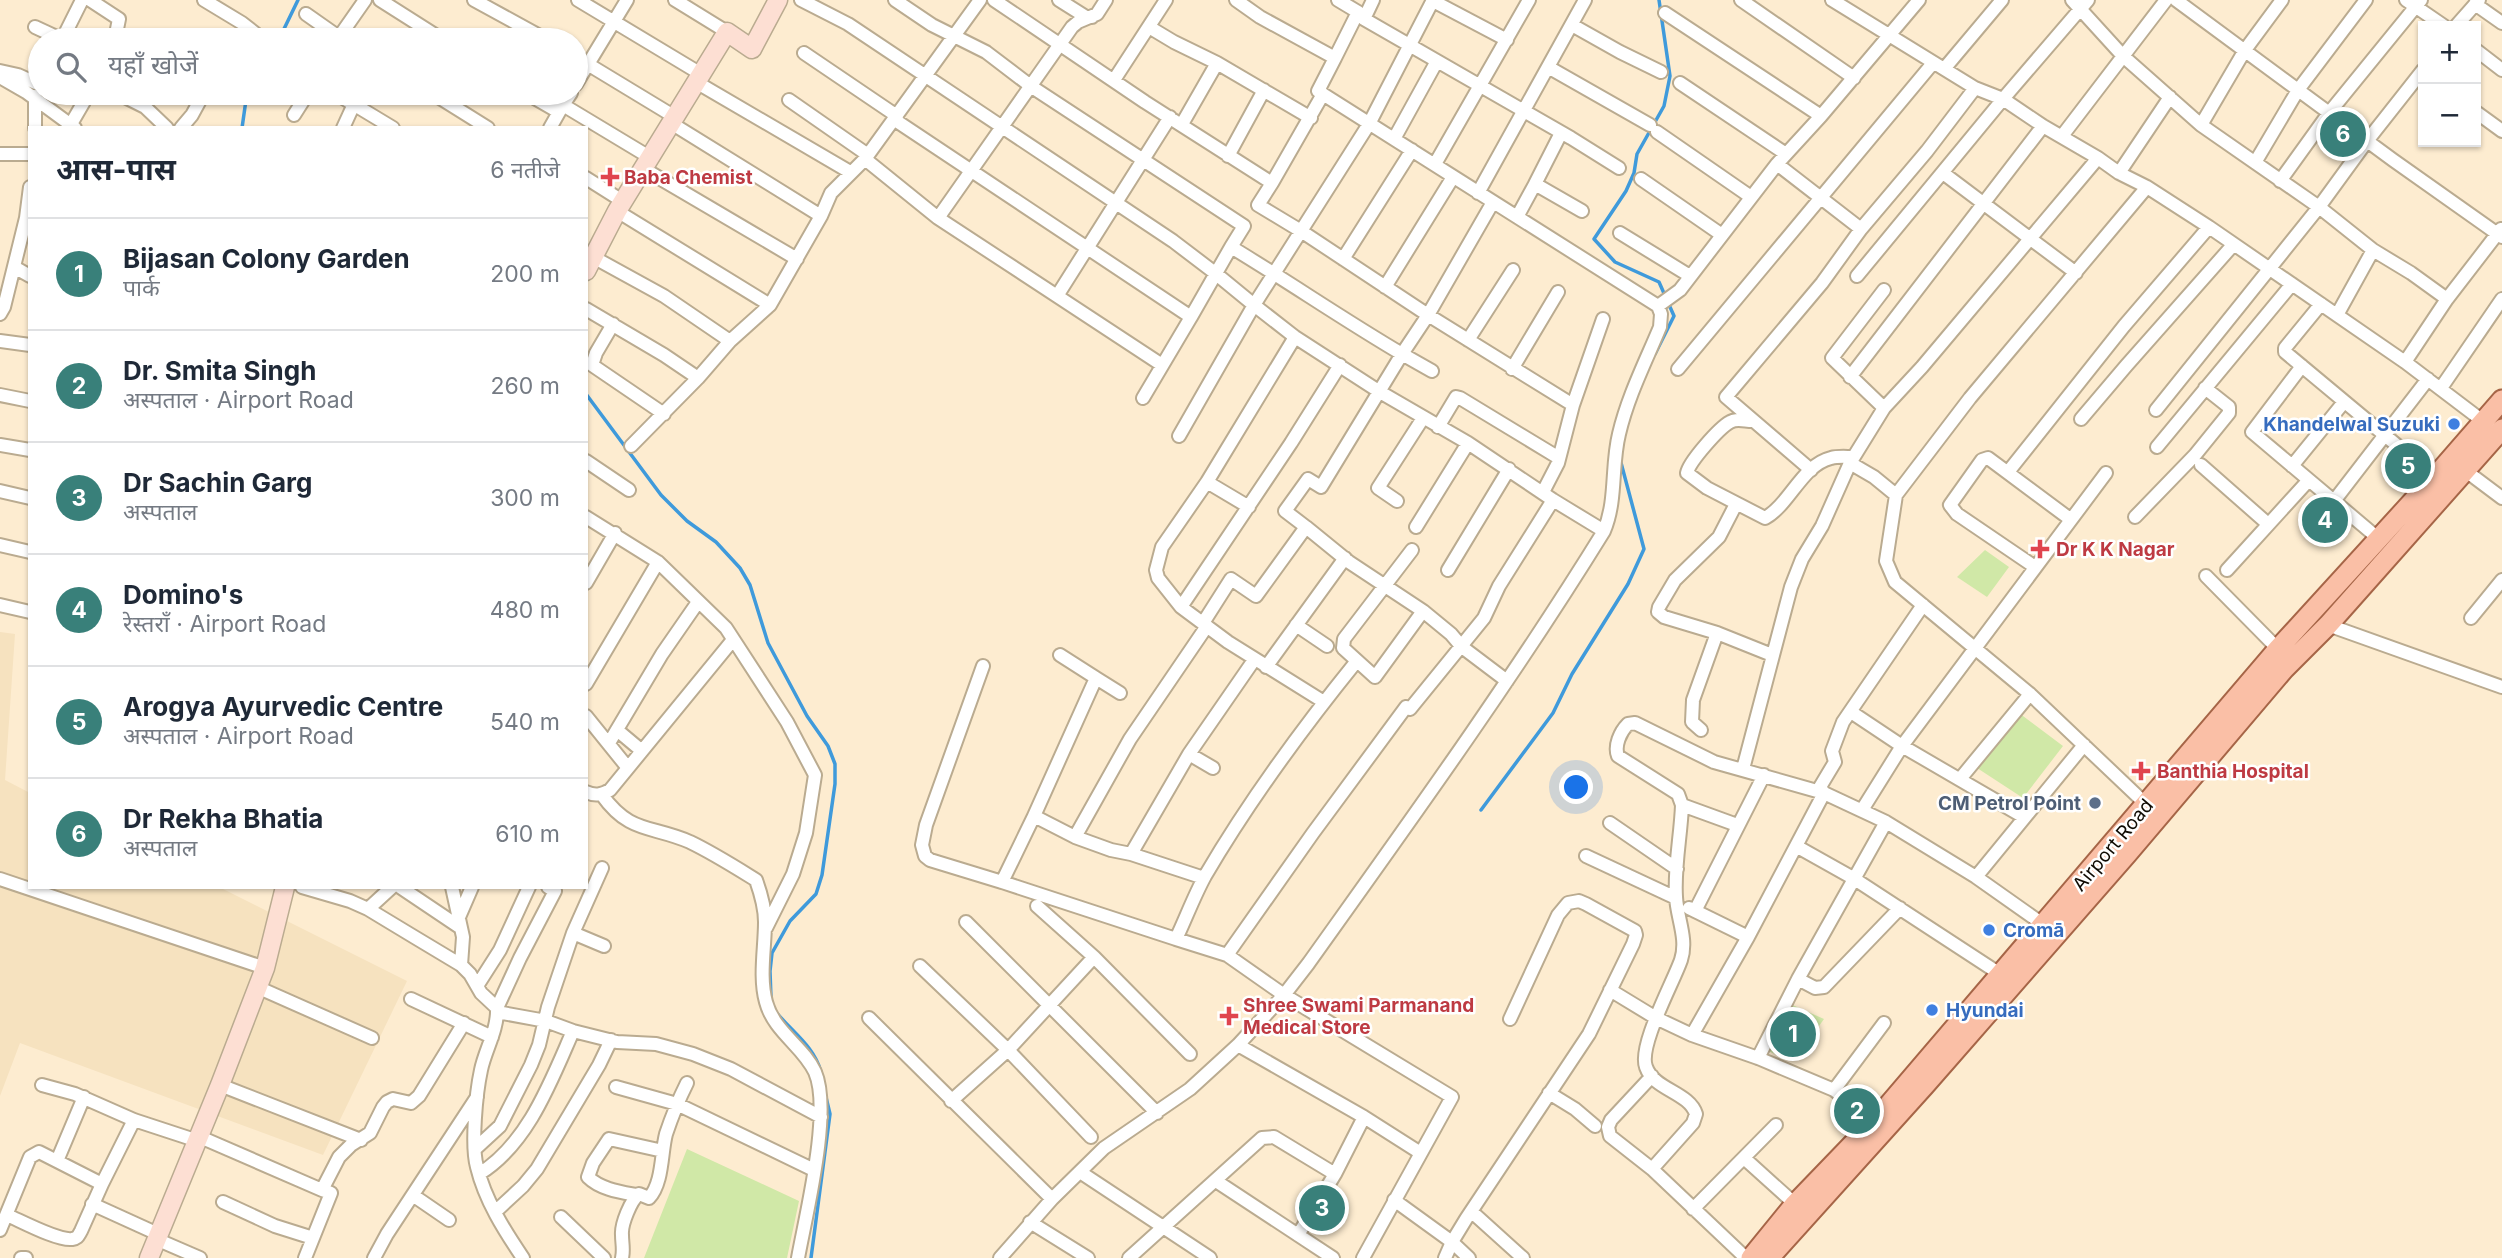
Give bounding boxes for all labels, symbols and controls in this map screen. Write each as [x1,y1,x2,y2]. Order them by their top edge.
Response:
map controls [2418,21,2481,147]
button: + [2418,21,2481,84]
search box [28,28,588,105]
icon: search [52,48,90,86]
text: यहाँ खोजें [108,49,198,80]
button: − [2418,84,2481,147]
pin: 6 [2320,108,2366,160]
text: आस-पास [56,151,176,187]
text: 6 नतीजे [490,156,560,184]
place label: Baba Chemist [624,166,753,189]
marker: Baba Chemist [602,169,618,185]
text: Bijasan Colony Garden [123,243,410,274]
text: 1 [74,260,84,288]
text: 200 m [490,260,560,288]
text: पार्क [123,274,160,302]
text: Dr. Smita Singh [123,355,316,386]
text: 2 [72,372,86,400]
text: 260 m [491,372,560,400]
text: अस्पताल · Airport Road [123,386,354,414]
place label: Khandelwal Suzuki [2263,413,2440,436]
marker: Khandelwal Suzuki [2446,416,2462,432]
pin: 5 [2385,440,2431,492]
text: Dr Sachin Garg [123,467,313,498]
text: 3 [72,484,86,512]
text: 300 m [490,484,560,512]
pin: 4 [2302,494,2348,546]
text: अस्पताल [123,498,197,526]
place label: Dr K K Nagar [2056,538,2175,561]
marker: Dr K K Nagar [2030,539,2050,559]
text: Domino's [123,579,243,610]
text: 4 [71,596,87,624]
text: 480 m [490,596,560,624]
text: रेस्तराँ · Airport Road [123,610,326,638]
text: Arogya Ayurvedic Centre [123,691,443,722]
text: 5 [72,708,86,736]
text: 540 m [490,708,560,736]
text: अस्पताल · Airport Road [123,722,354,750]
place label: Banthia Hospital [2157,760,2309,783]
marker: Banthia Hospital [2131,761,2151,781]
your location [1559,770,1593,804]
place label: CM Petrol Point [1938,792,2081,815]
street label: Airport Road [2068,794,2158,896]
marker: CM Petrol Point [2087,795,2103,811]
text: Dr Rekha Bhatia [123,803,323,834]
text: 6 [72,820,86,848]
text: 610 m [495,820,560,848]
text: अस्पताल [123,834,197,862]
place label: Cromā [2003,919,2064,942]
marker: Cromā [1981,922,1997,938]
place label: Shree Swami Parmanand Medical Store [1243,994,1474,1039]
place label: Hyundai [1946,999,2024,1022]
marker: Hyundai [1924,1002,1940,1018]
marker: Shree Swami Parmanand Medical Store [1221,1008,1237,1024]
pin: 1 [1770,1008,1816,1060]
pin: 2 [1834,1085,1880,1137]
pin: 3 [1299,1182,1345,1234]

